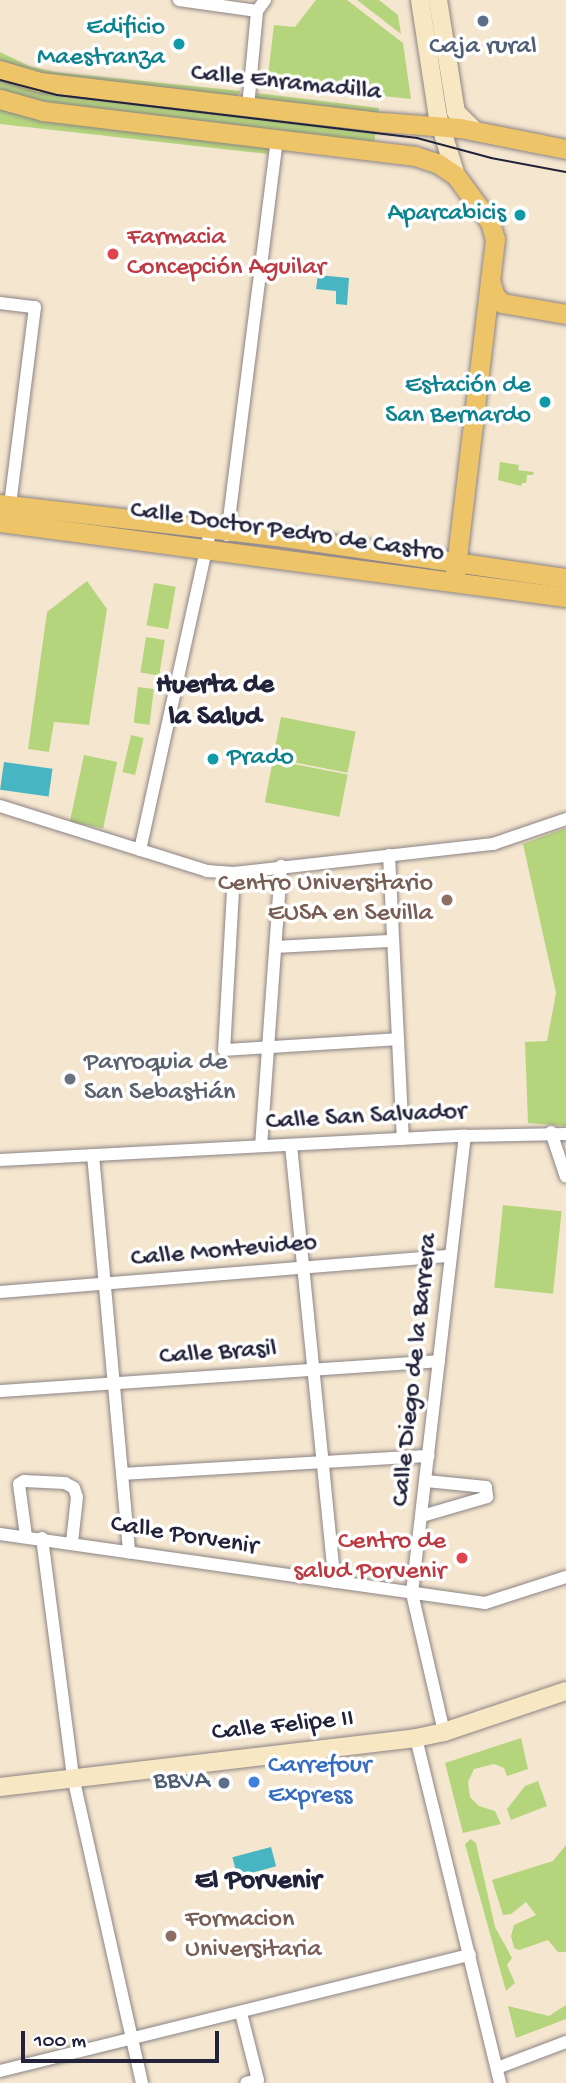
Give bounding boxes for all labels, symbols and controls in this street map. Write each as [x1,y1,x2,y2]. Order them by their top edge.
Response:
place label: Edificio Maestranza [37,13,165,74]
marker: Caja rural [475,13,491,29]
place label: Caja rural [429,32,537,64]
marker: Edificio Maestranza [171,36,187,52]
street label: Calle Enramadilla [189,58,383,110]
place label: Aparcabicis [388,199,506,231]
marker: Aparcabicis [512,207,528,223]
place label: Farmacia Concepción Aguilar [127,223,326,284]
marker: Farmacia Concepción Aguilar [105,246,121,262]
place label: Estación de San Bernardo [385,371,531,432]
marker: Estación de San Bernardo [537,394,553,410]
street label: Calle Doctor Pedro de Castro [128,496,446,570]
district label: Huerta de la Salud [156,669,274,735]
place label: Prado [227,743,294,775]
marker: Prado [205,751,221,767]
place label: Centro Universitario EUSA en Sevilla [218,869,433,931]
marker: Centro Universitario EUSA en Sevilla [439,892,455,908]
place label: Parroquia de San Sebastián [84,1048,235,1110]
marker: Parroquia de San Sebastián [62,1071,78,1087]
street label: Calle San Salvador [265,1097,467,1139]
street label: Calle Montevideo [130,1228,318,1276]
street label: Calle Diego de la Barrera [386,1232,446,1508]
street label: Calle Brasil [158,1334,278,1374]
street label: Calle Porvenir [108,1510,260,1564]
place label: Centro de salud Porvenir [294,1527,446,1588]
marker: Centro de salud Porvenir [452,1548,472,1568]
street label: Calle Felipe II [211,1704,355,1750]
place label: Carrefour Express [268,1751,371,1812]
place label: BBVA [154,1767,210,1799]
marker: Carrefour Express [246,1774,262,1790]
marker: BBVA [216,1775,232,1791]
district label: El Porvenir [195,1865,321,1899]
place label: Formacion Universitaria [185,1905,322,1966]
marker: Formacion Universitaria [163,1928,179,1944]
scale bar [24,2016,222,2060]
text: 100 m [34,2030,86,2055]

